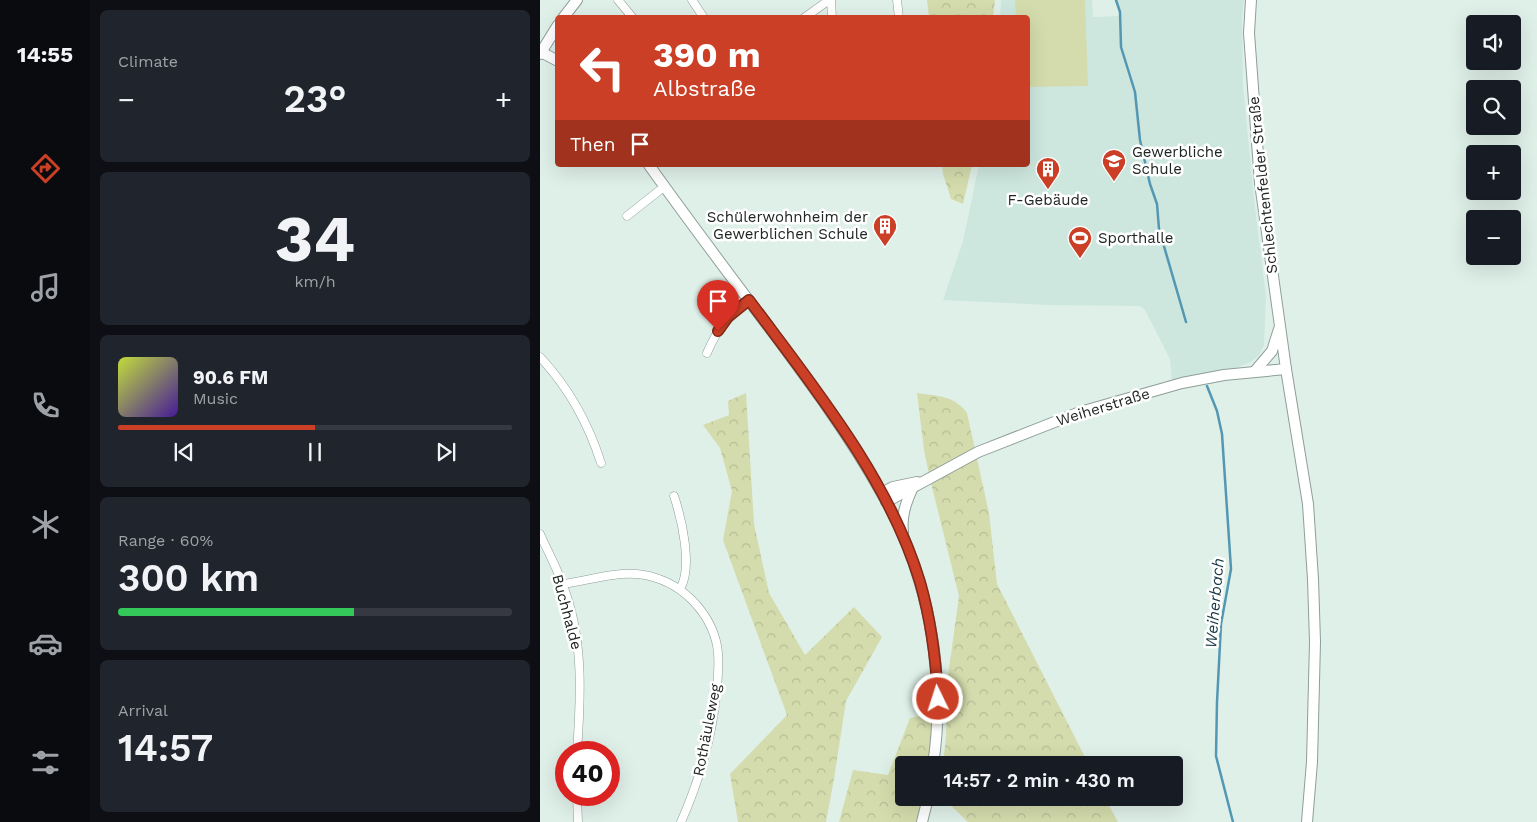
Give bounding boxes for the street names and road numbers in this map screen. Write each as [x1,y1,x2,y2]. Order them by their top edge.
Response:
street label: Schlechtenfelder Straße [1245,95,1281,275]
street label: Weiherstraße [1054,384,1152,430]
street label: Buchhalde [548,572,586,652]
street label: Rothäuleweg [689,682,725,778]

